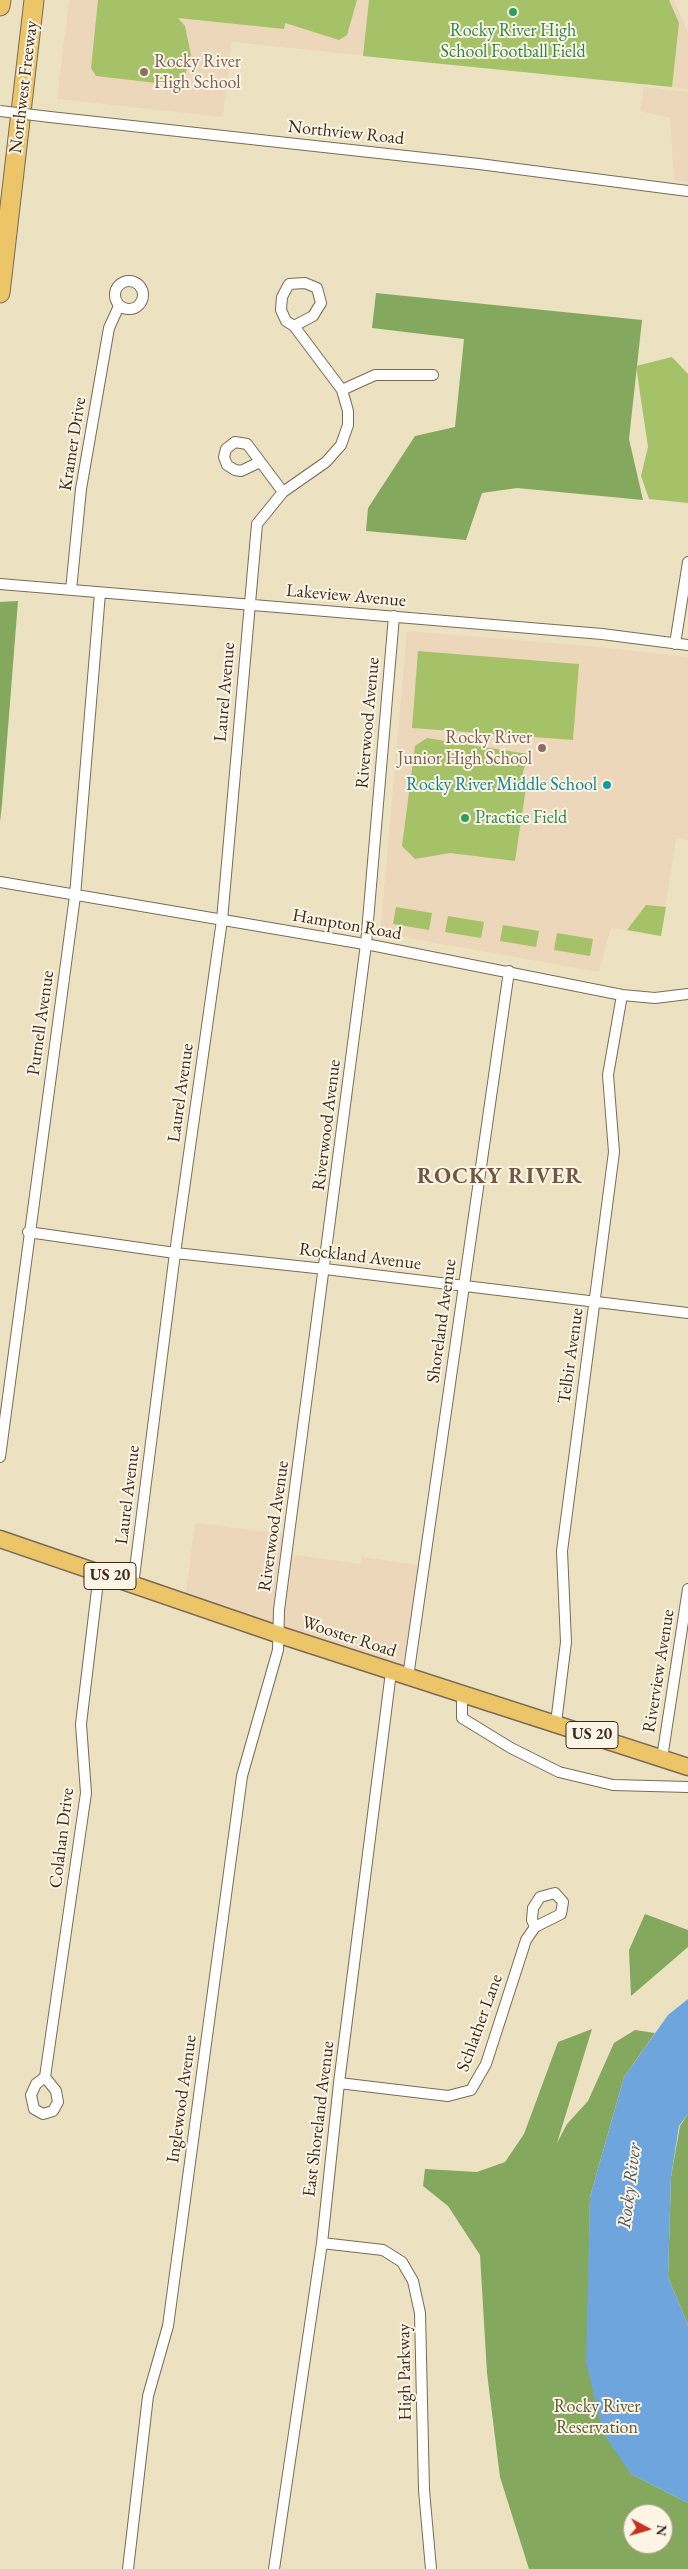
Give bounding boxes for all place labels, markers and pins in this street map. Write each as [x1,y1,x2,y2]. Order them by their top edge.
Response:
marker: Rocky River High School Football Field [507,6,519,18]
place label: Rocky River High School Football Field [441,20,585,62]
place label: Rocky River High School [154,51,241,94]
marker: Rocky River High School [138,66,150,78]
place label: Rocky River Junior High School [397,727,532,770]
marker: Rocky River Junior High School [536,742,548,754]
place label: Rocky River Middle School [406,774,597,796]
marker: Rocky River Middle School [601,779,613,791]
place label: Practice Field [475,807,567,829]
marker: Practice Field [459,812,471,824]

